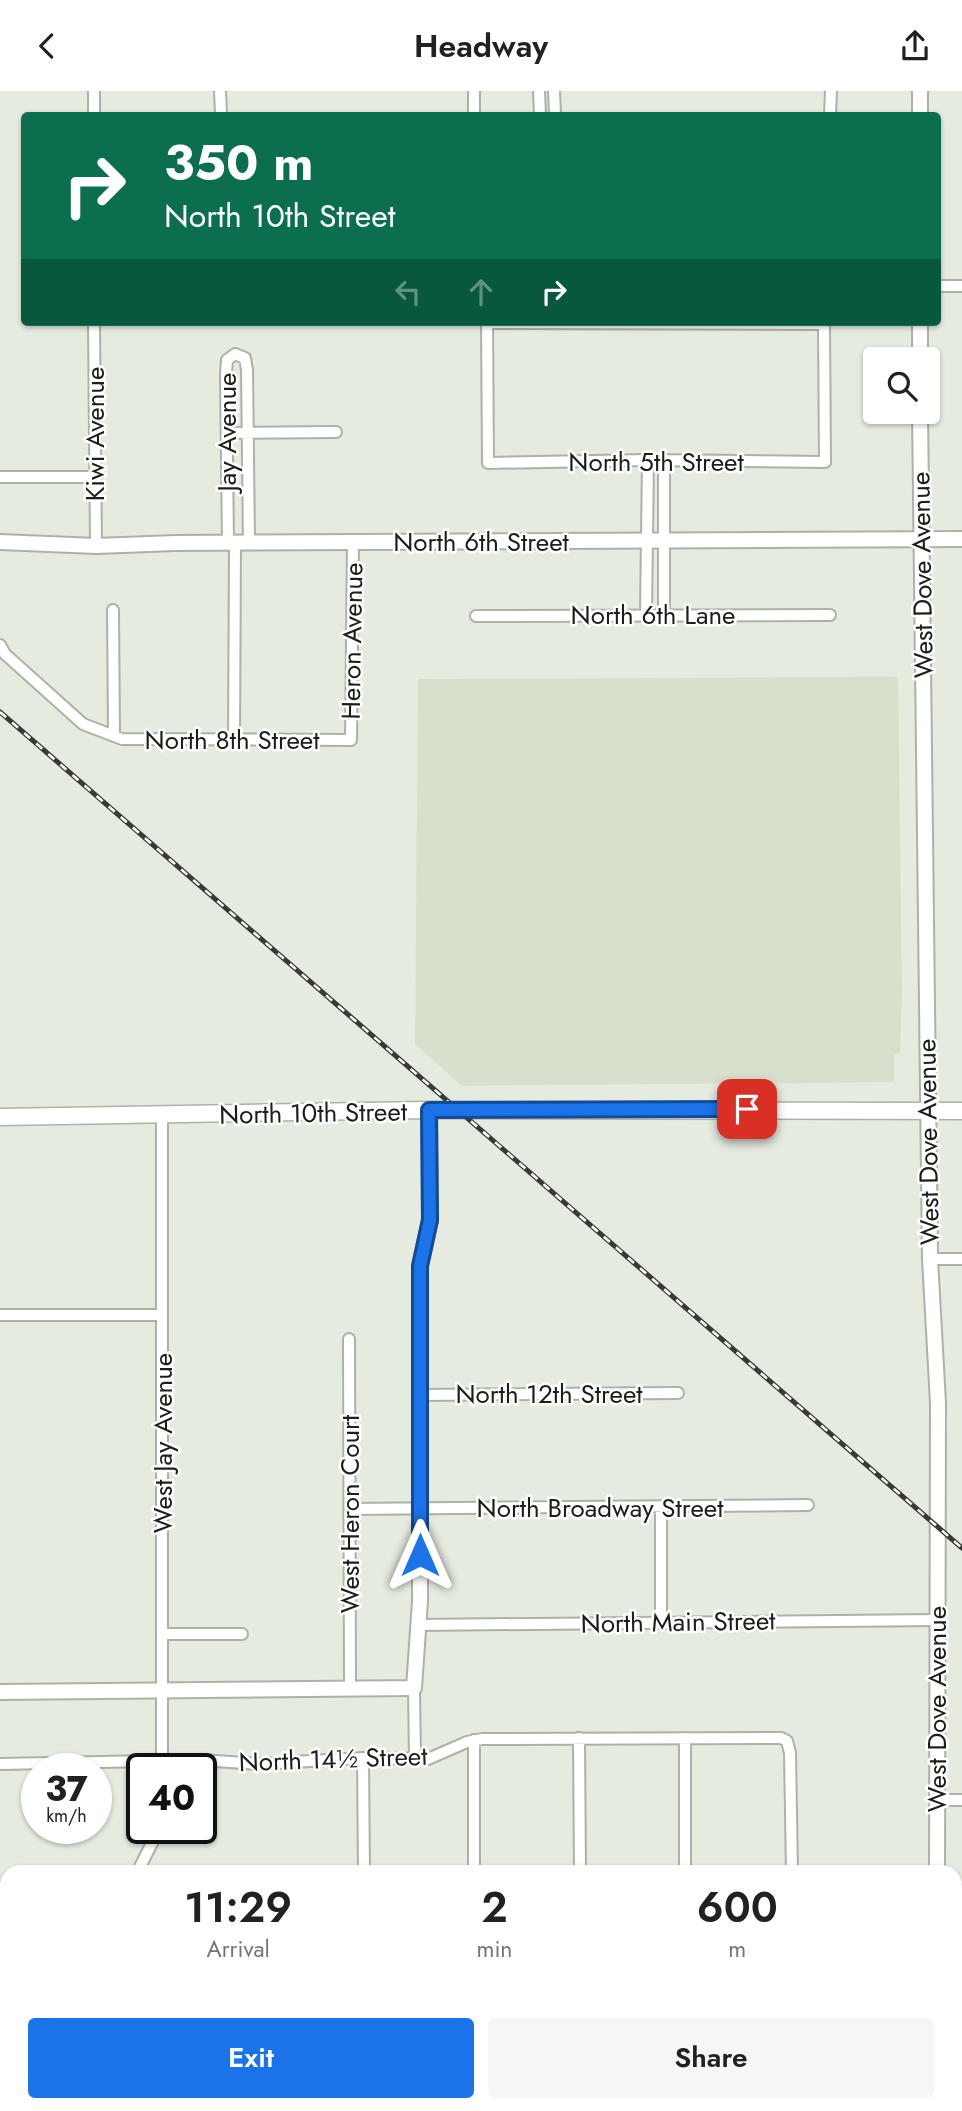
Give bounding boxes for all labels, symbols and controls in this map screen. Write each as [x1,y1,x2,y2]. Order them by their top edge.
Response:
text: Headway [414,23,548,69]
icon: back [28,27,66,65]
icon: share [896,27,934,65]
text: 350 m [164,128,313,198]
icon: right [49,140,140,231]
text: North 10th Street [164,193,395,239]
icon: left [389,273,427,311]
icon: ahead [462,273,500,311]
icon: right [535,273,573,311]
map controls [863,347,940,424]
button: search [863,347,940,424]
street label: Kiwi Avenue [76,367,114,501]
street label: Jay Avenue [208,373,246,494]
street label: North 5th Street [568,443,744,481]
street label: West Dove Avenue [901,472,943,678]
street label: North 6th Street [393,523,570,561]
street label: Heron Avenue [332,562,372,720]
street label: North 6th Lane [571,596,735,634]
street label: North 8th Street [145,721,320,759]
street label: West Dove Avenue [907,1039,949,1245]
pin [717,1079,777,1139]
icon: arrive [728,1090,766,1128]
street label: North 10th Street [219,1092,408,1134]
street label: West Jay Avenue [144,1353,182,1533]
street label: North 12th Street [455,1375,643,1413]
street label: West Heron Court [331,1414,369,1613]
street label: North Broadway Street [477,1489,724,1527]
position arrow [383,1518,457,1592]
street label: North Main Street [580,1601,776,1643]
street label: West Dove Avenue [918,1606,956,1812]
street label: North 14½ Street [238,1737,429,1781]
speed limit sign: 40 [126,1753,217,1844]
text: 37 [45,1764,88,1814]
text: km/h [46,1803,87,1829]
text: 11:29 [184,1877,292,1938]
text: 2 [481,1877,508,1938]
text: 600 [697,1877,778,1938]
text: Arrival [207,1932,270,1966]
text: min [476,1932,512,1966]
text: m [728,1932,746,1966]
button: Exit [28,2018,474,2098]
button: Share [488,2018,934,2098]

